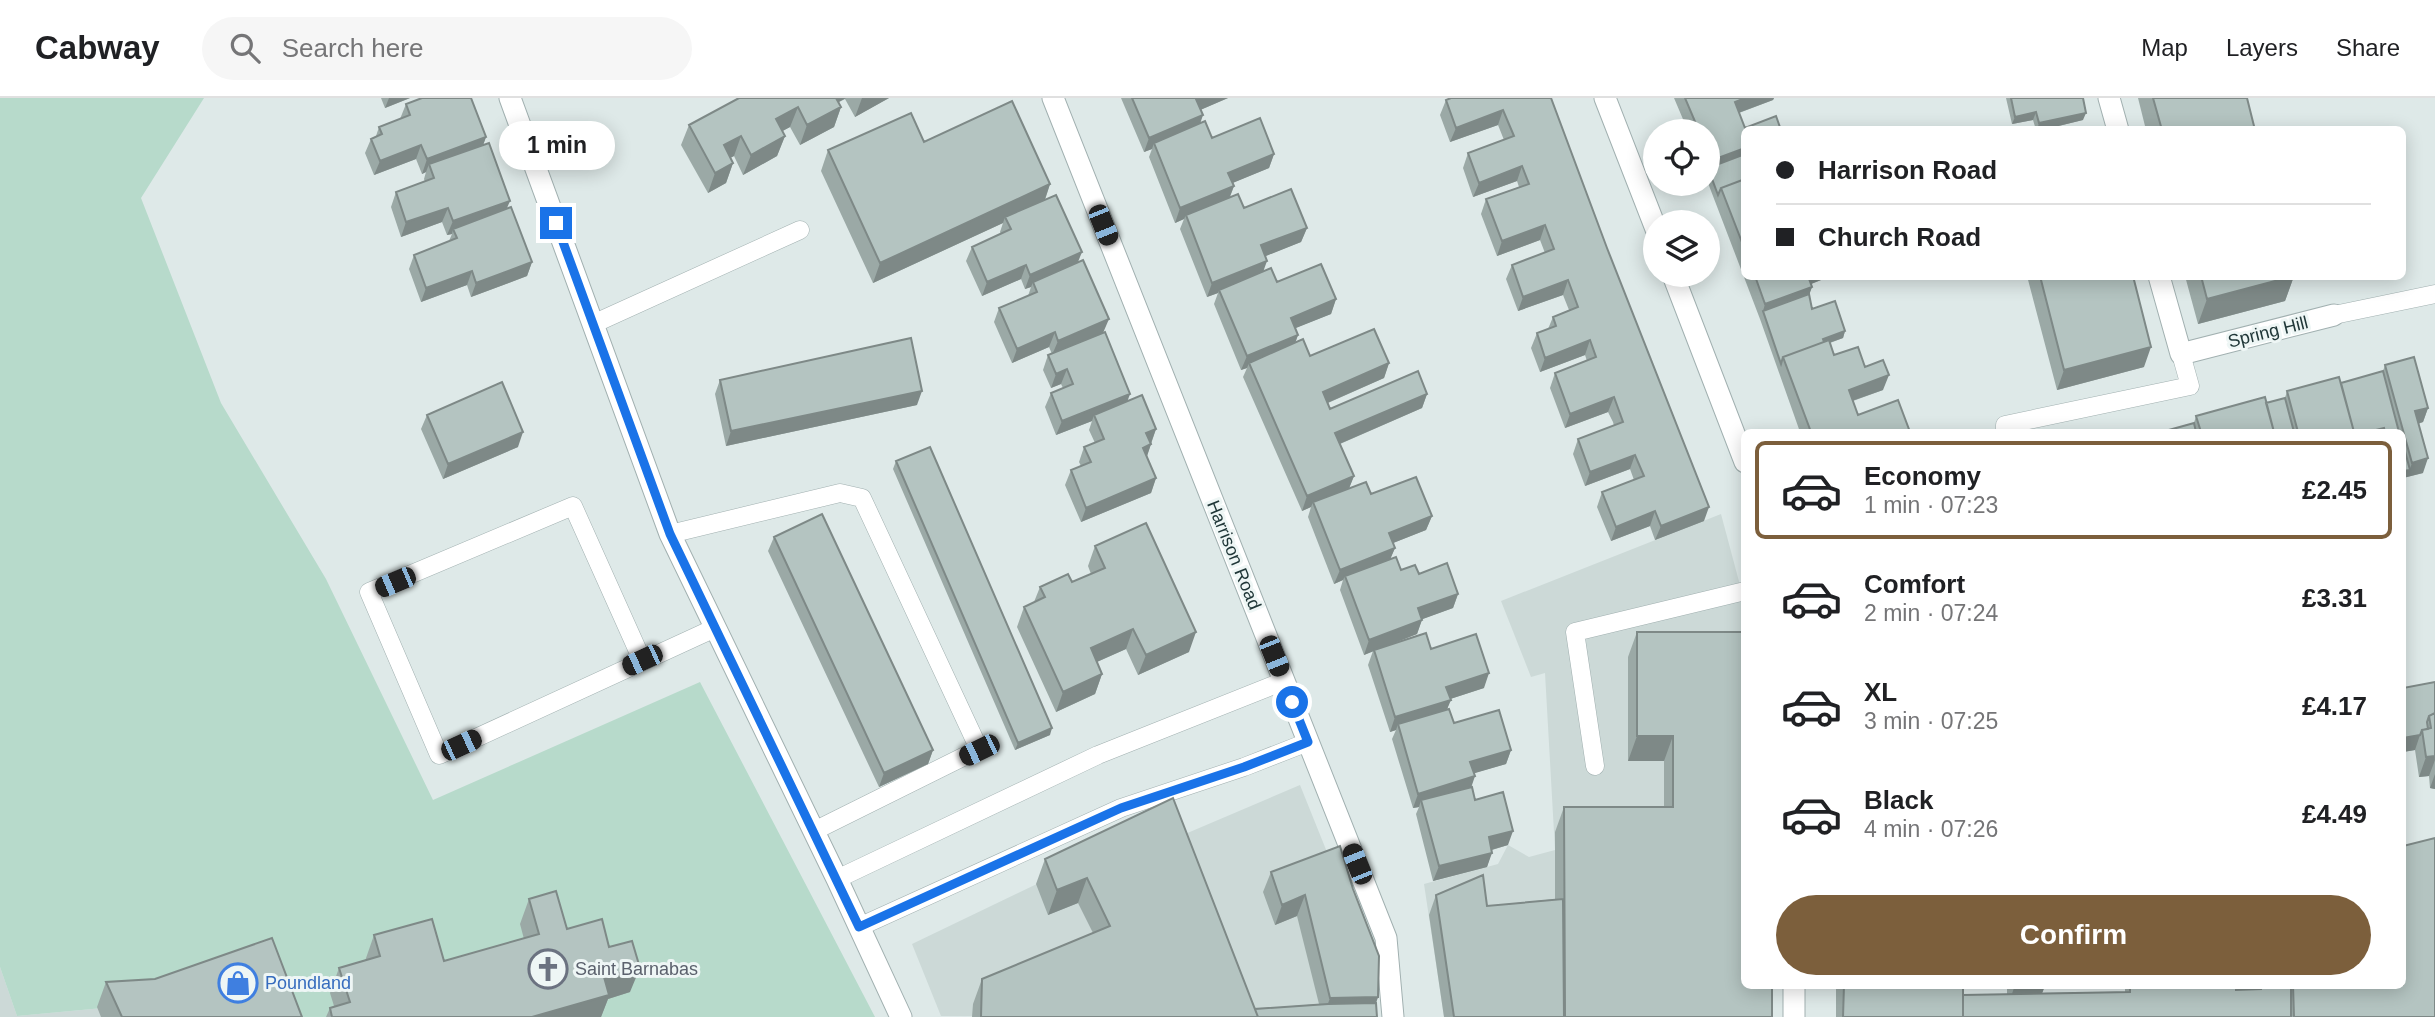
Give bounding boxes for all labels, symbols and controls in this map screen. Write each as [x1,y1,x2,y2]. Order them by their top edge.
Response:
search box [202,17,692,80]
text: Cabway [35,29,160,66]
icon: search [226,29,264,67]
text: Search here [282,33,423,63]
text: Map [2141,34,2188,61]
text: Layers [2226,34,2298,61]
text: Share [2336,34,2400,61]
map controls [1643,119,1720,287]
button: locate [1643,119,1720,196]
callout: 1 min [498,122,614,170]
text: 1 min [527,132,587,158]
text: Harrison Road [1818,155,1997,185]
car [1086,202,1121,248]
route end [540,207,572,239]
button: layers [1643,210,1720,287]
text: Church Road [1818,222,1981,252]
street label: Spring Hill [2226,312,2310,352]
icon: car [1780,459,1843,522]
text: Economy [1864,461,1981,491]
text: £2.45 [2302,475,2367,505]
text: 1 min · 07:23 [1864,492,1998,518]
street label: Harrison Road [1203,497,1265,613]
car [372,564,419,600]
icon: car [1780,567,1843,630]
text: Comfort [1864,569,1965,599]
text: £3.31 [2302,583,2367,613]
text: 2 min · 07:24 [1864,600,1998,626]
car [1257,633,1292,679]
car [619,642,666,678]
icon: car [1780,675,1843,738]
text: XL [1864,677,1897,707]
route start [1276,686,1308,718]
text: £4.17 [2302,691,2367,721]
text: 3 min · 07:25 [1864,708,1998,734]
car [438,727,485,763]
car [956,731,1003,769]
icon: car [1780,783,1843,846]
text: Black [1864,785,1933,815]
text: £4.49 [2302,799,2367,829]
text: 4 min · 07:26 [1864,816,1998,842]
car [1340,841,1375,887]
button: Confirm [1776,895,2371,975]
church icon: Saint Barnabas [527,948,569,990]
place label: Saint Barnabas [575,959,698,979]
shop icon: Poundland [217,962,259,1004]
place label: Poundland [265,973,351,993]

